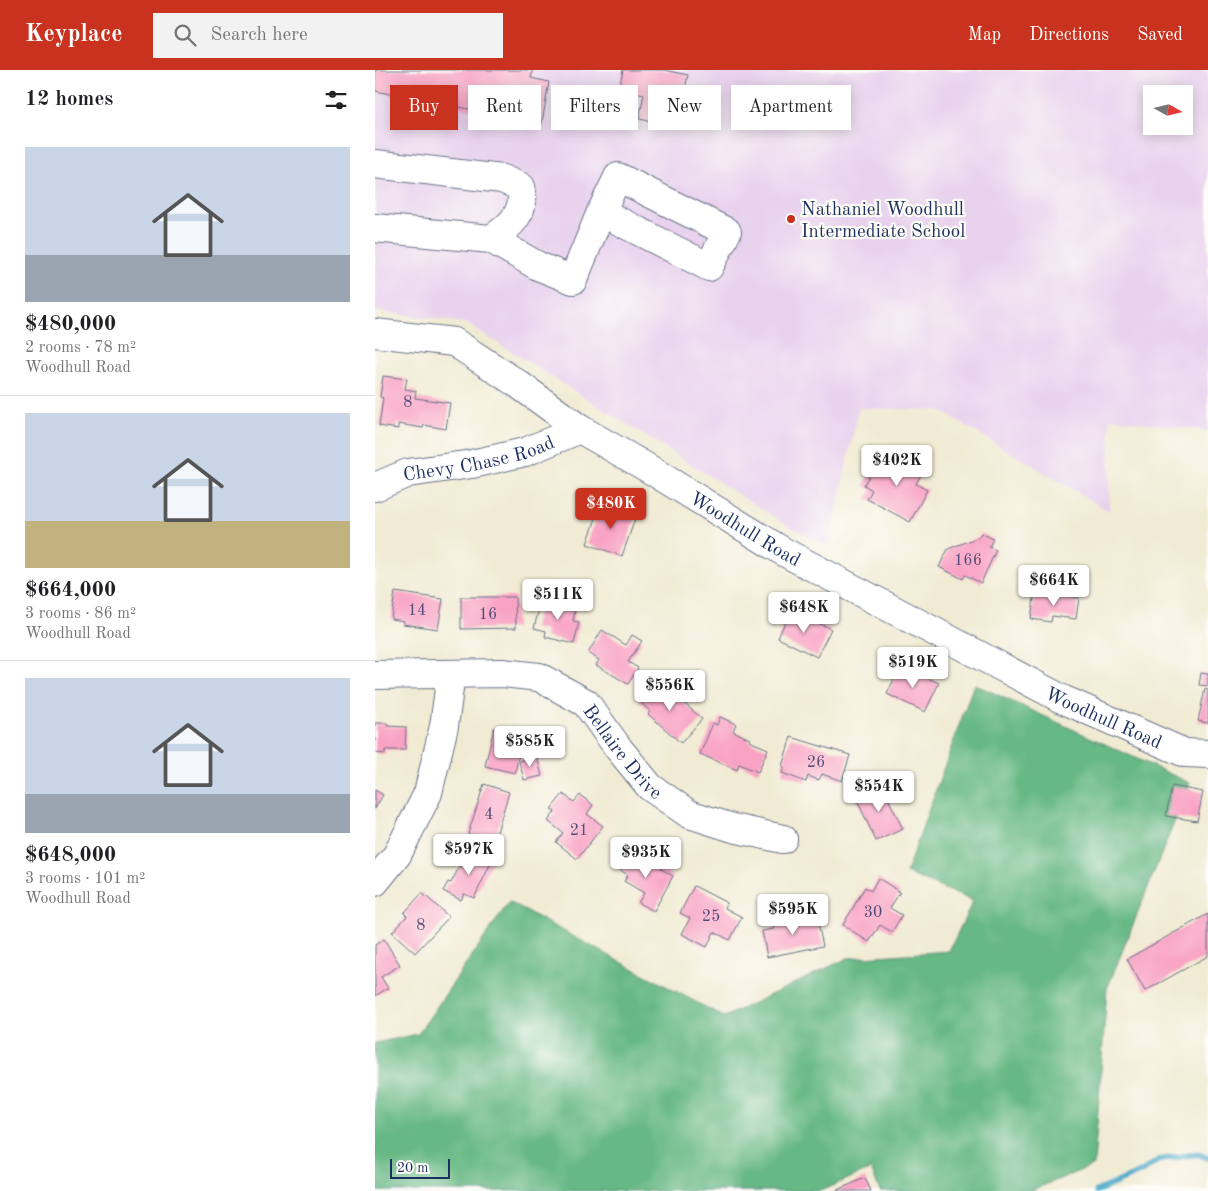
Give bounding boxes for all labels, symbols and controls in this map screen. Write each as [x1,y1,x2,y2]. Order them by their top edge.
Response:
search box [153,13,503,58]
icon: search [171,21,199,49]
text: Keyplace [25,23,123,47]
text: Search here [211,26,308,45]
text: Map [968,26,1001,44]
text: Directions [1029,26,1109,44]
text: Saved [1137,26,1183,44]
chip: Buy [390,85,458,130]
chip: Rent [468,85,541,130]
chip: Filters [551,85,638,130]
chip: New [648,85,721,130]
chip: Apartment [731,85,851,130]
north arrow [1143,85,1193,135]
map controls [1143,85,1193,135]
icon: filters [322,86,350,114]
text: 12 homes [25,89,113,110]
icon: home [143,180,233,270]
place label: Nathaniel Woodhull Intermediate School [801,201,965,242]
marker: Nathaniel Woodhull Intermediate School [785,213,797,225]
text: $480,000 [25,314,116,335]
text: 2 rooms · 78 m² [25,340,136,356]
text: Woodhull Road [25,360,131,376]
house number: 8 [403,395,413,411]
street label: Chevy Chase Road [402,434,558,486]
pin: $402K [862,444,932,487]
icon: home [143,445,233,535]
text: $402K [872,453,922,469]
pin: $480K [576,488,646,530]
street label: Woodhull Road [686,490,803,571]
text: $480K [586,496,636,512]
house number: 166 [954,553,982,569]
pin: $664K [1019,564,1089,607]
text: $664K [1029,573,1079,589]
pin: $511K [523,578,593,621]
text: $664,000 [25,580,116,601]
text: $511K [533,587,583,603]
pin: $648K [769,592,839,634]
text: $648K [779,600,829,616]
house number: 14 [408,603,426,619]
text: 3 rooms · 86 m² [25,606,136,622]
house number: 16 [479,607,497,623]
text: Woodhull Road [25,626,131,642]
pin: $519K [878,646,948,689]
text: $519K [888,655,938,671]
pin: $556K [635,670,705,712]
text: $556K [645,678,695,694]
street label: Woodhull Road [1041,685,1164,754]
street label: Bellaire Drive [579,702,664,804]
icon: home [143,710,233,800]
pin: $585K [495,726,565,768]
text: $585K [505,734,555,750]
house number: 26 [807,755,825,771]
pin: $554K [844,770,914,813]
text: $554K [854,779,904,795]
house number: 4 [484,807,494,823]
house number: 21 [570,823,588,839]
pin: $597K [434,834,504,876]
pin: $935K [611,836,681,879]
text: $597K [444,842,494,858]
text: $648,000 [25,845,116,866]
text: $935K [621,845,671,861]
text: 3 rooms · 101 m² [25,871,145,887]
text: Woodhull Road [25,891,131,907]
pin: $595K [758,894,828,936]
text: $595K [768,902,818,918]
house number: 30 [864,905,882,921]
house number: 25 [702,909,720,925]
house number: 8 [416,918,426,934]
scale bar [390,1156,450,1179]
text: 20 m [397,1161,428,1175]

